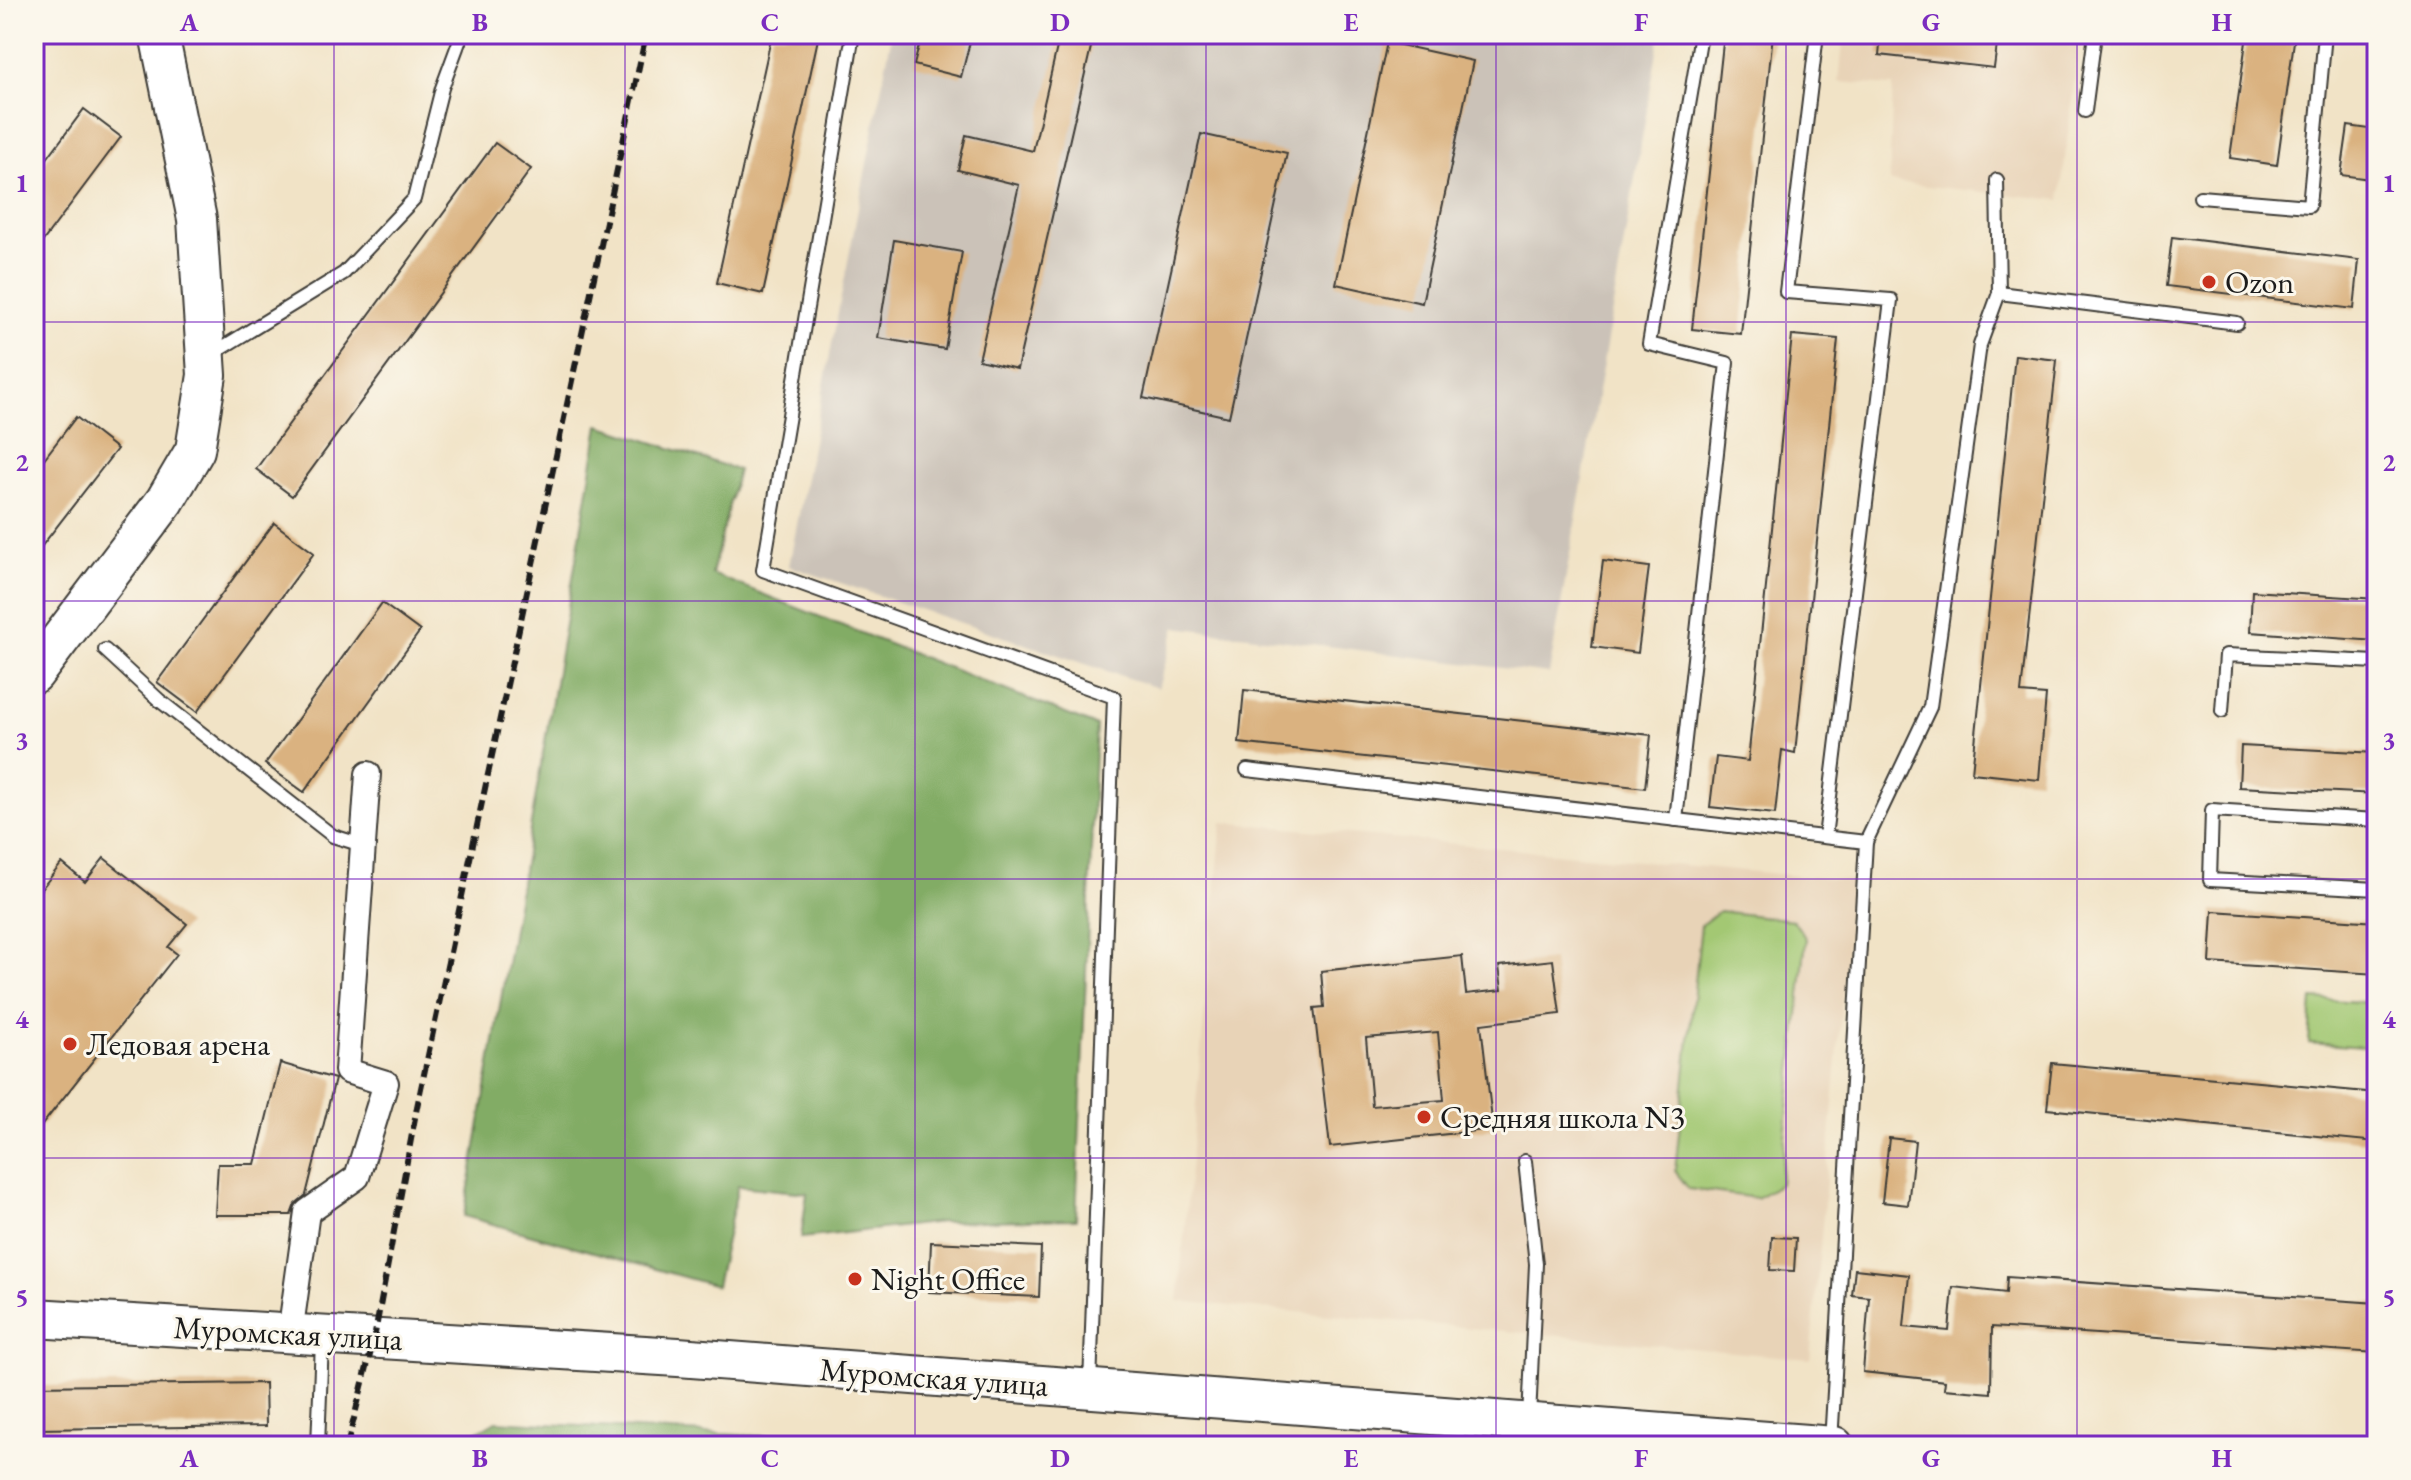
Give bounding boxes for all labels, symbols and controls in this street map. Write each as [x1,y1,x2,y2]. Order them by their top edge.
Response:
text: A [179,5,199,39]
text: B [472,5,488,39]
text: C [761,5,779,39]
text: D [1050,5,1070,39]
text: E [1344,5,1359,39]
text: F [1634,5,1648,39]
text: G [1922,5,1941,39]
text: H [2212,5,2233,39]
text: 1 [15,166,29,200]
text: 1 [2382,166,2396,200]
place label: Ozon [2225,261,2294,303]
marker: Ozon [2200,273,2218,291]
text: 2 [15,445,29,479]
text: 2 [2382,445,2396,479]
text: 3 [15,723,29,757]
text: 3 [2382,723,2396,757]
text: 4 [15,1002,29,1036]
text: 4 [2382,1002,2396,1036]
place label: Ледовая арена [86,1023,270,1065]
marker: Ледовая арена [61,1035,79,1053]
place label: Средняя школа N3 [1440,1096,1685,1138]
marker: Средняя школа N3 [1415,1108,1433,1126]
place label: Night Office [871,1258,1025,1300]
marker: Night Office [846,1270,864,1288]
text: 5 [15,1280,29,1314]
text: 5 [2382,1280,2396,1314]
street label: Муромская улица [172,1306,404,1360]
street label: Муромская улица [818,1348,1050,1406]
text: A [179,1441,199,1475]
text: B [472,1441,488,1475]
text: C [761,1441,779,1475]
text: D [1050,1441,1070,1475]
text: E [1344,1441,1359,1475]
text: F [1634,1441,1648,1475]
text: G [1922,1441,1941,1475]
text: H [2212,1441,2233,1475]

